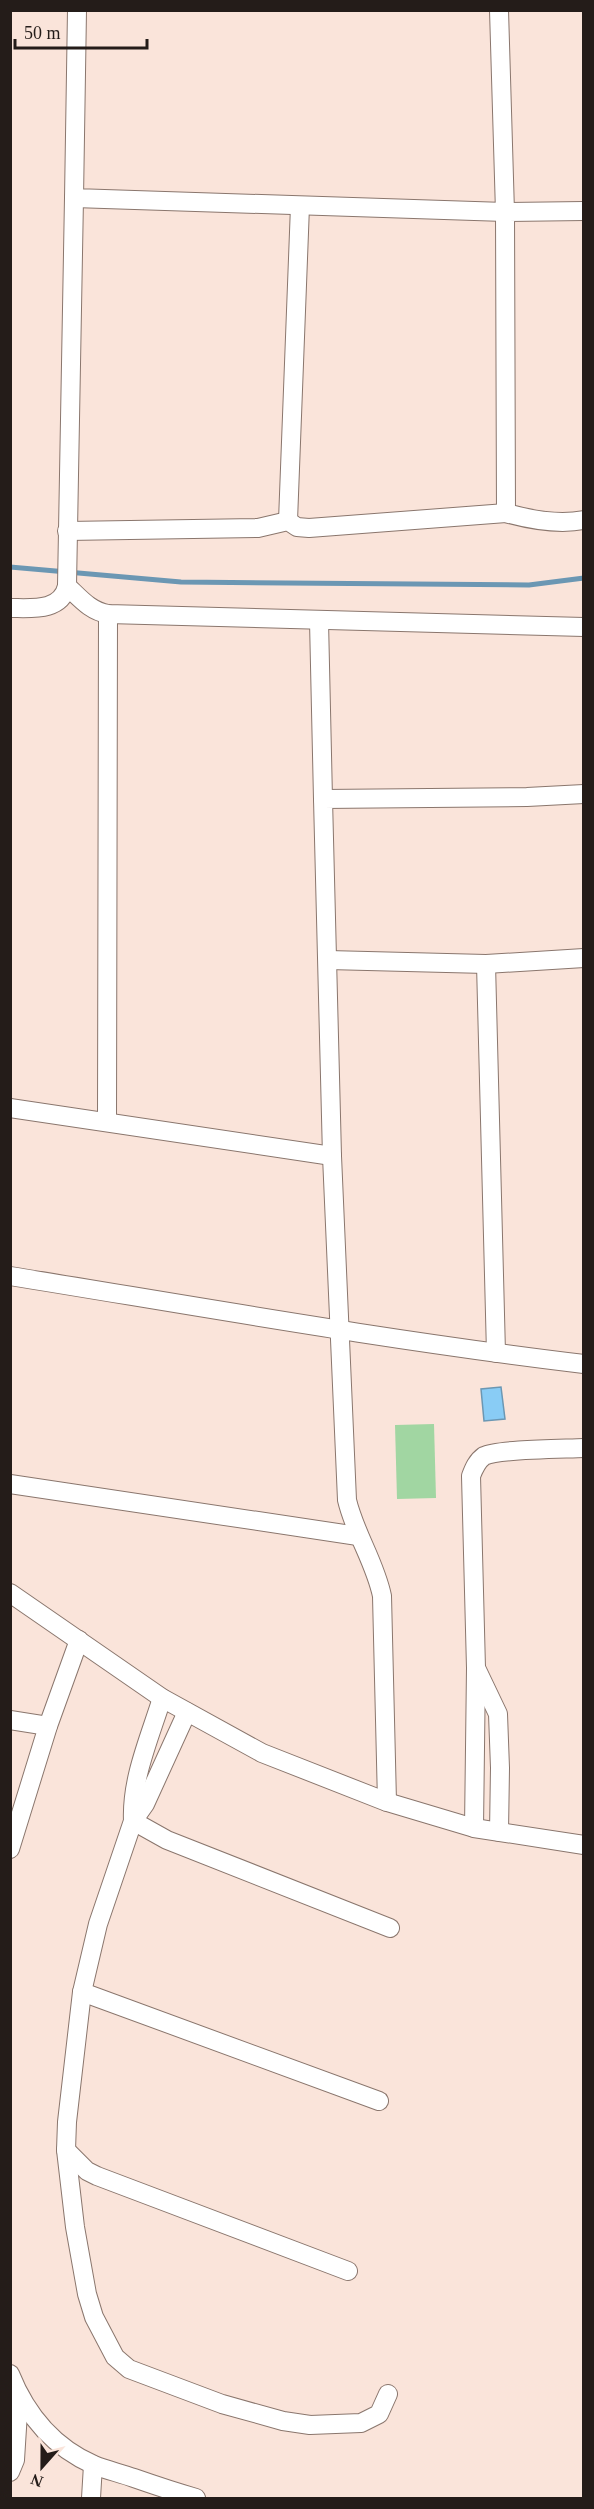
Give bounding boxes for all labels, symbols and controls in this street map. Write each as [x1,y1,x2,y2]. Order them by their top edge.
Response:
scale bar [15,12,147,50]
text: 50 m [24,23,61,43]
north arrow [12,2437,72,2497]
text: N [28,2470,45,2491]

